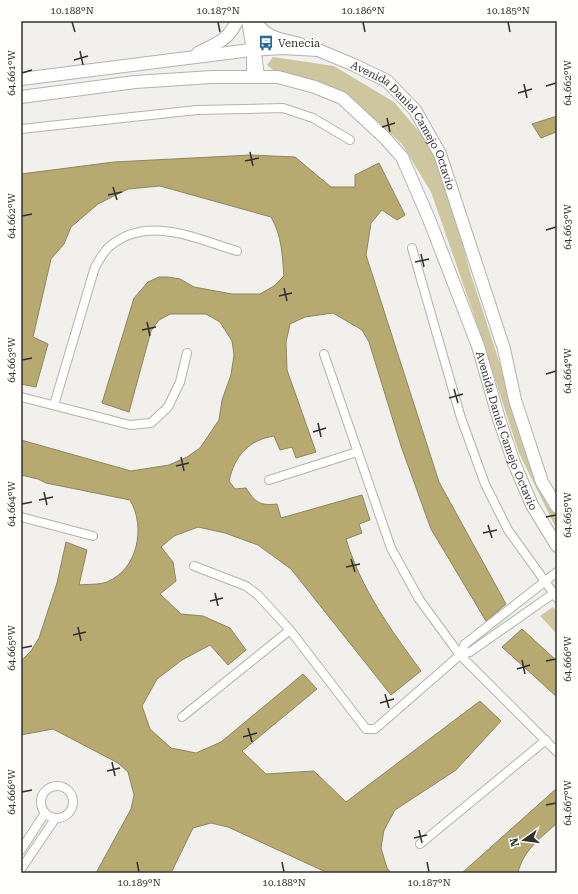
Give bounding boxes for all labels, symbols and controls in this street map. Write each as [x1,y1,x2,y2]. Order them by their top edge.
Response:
text: 10.188°N [50,5,94,16]
text: 10.187°N [196,5,240,16]
text: 10.186°N [341,5,385,16]
text: 10.185°N [486,5,530,16]
bus stop icon: Venecia [257,34,275,52]
place label: Venecia [278,37,320,50]
text: 64.661°W [6,49,17,96]
street label: Avenida Daniel Camejo Octavio [349,58,458,192]
text: 64.662°W [562,59,573,106]
text: 64.662°W [6,192,17,239]
text: 64.663°W [562,203,573,250]
text: 64.663°W [6,336,17,383]
text: 64.664°W [562,347,573,394]
street label: Avenida Daniel Camejo Octavio [473,350,540,513]
text: 64.664°W [6,480,17,527]
text: 64.665°W [562,491,573,538]
text: 64.665°W [6,624,17,671]
text: 64.666°W [562,635,573,682]
text: 64.666°W [6,768,17,815]
text: 64.667°W [562,779,573,826]
north arrow [504,820,544,860]
text: N [507,836,522,848]
text: 10.189°N [117,877,161,888]
text: 10.188°N [262,877,306,888]
text: 10.187°N [407,877,451,888]

